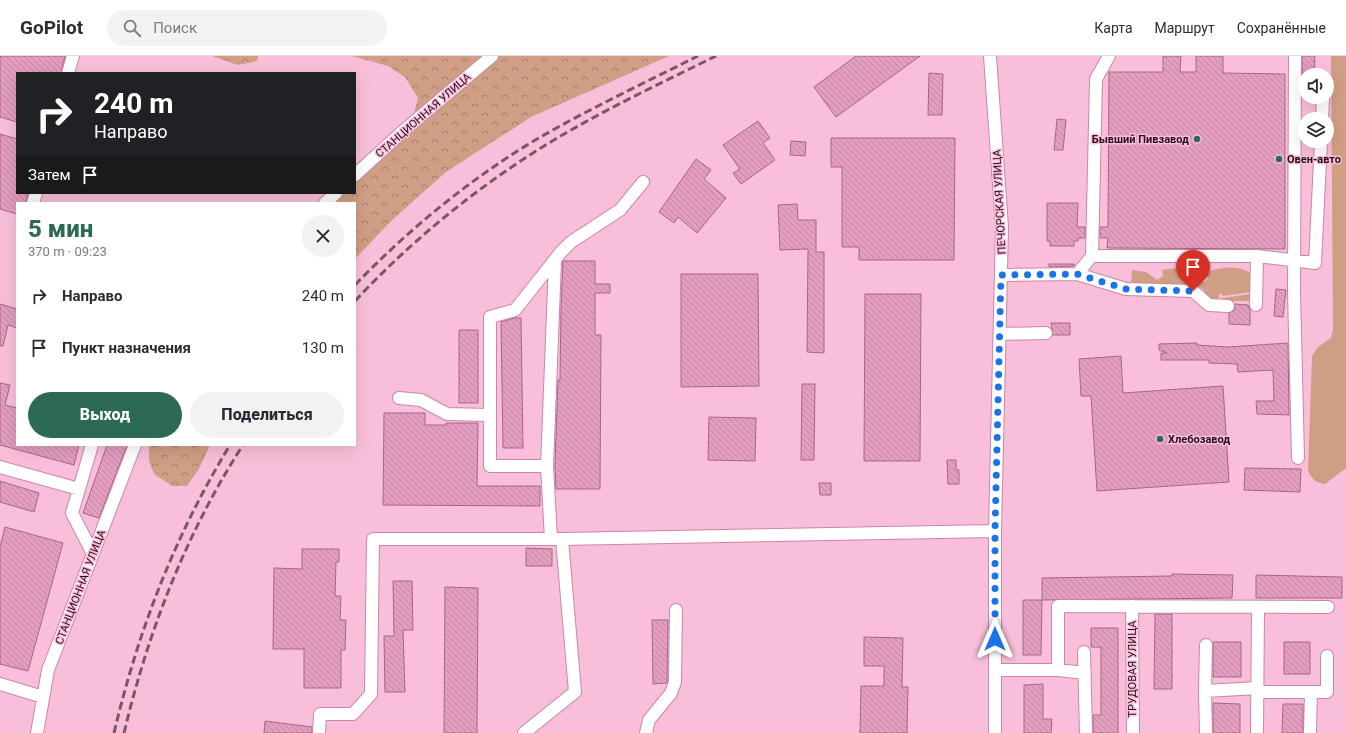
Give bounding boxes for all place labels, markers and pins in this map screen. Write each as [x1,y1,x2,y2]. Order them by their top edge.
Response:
place label: Бывший Пивзавод [1092,133,1189,146]
marker: Бывший Пивзавод [1192,134,1202,144]
place label: Овен-авто [1287,153,1341,166]
marker: Овен-авто [1274,154,1284,164]
pin [1176,250,1210,291]
place label: Хлебозавод [1168,433,1230,446]
marker: Хлебозавод [1155,434,1165,444]

